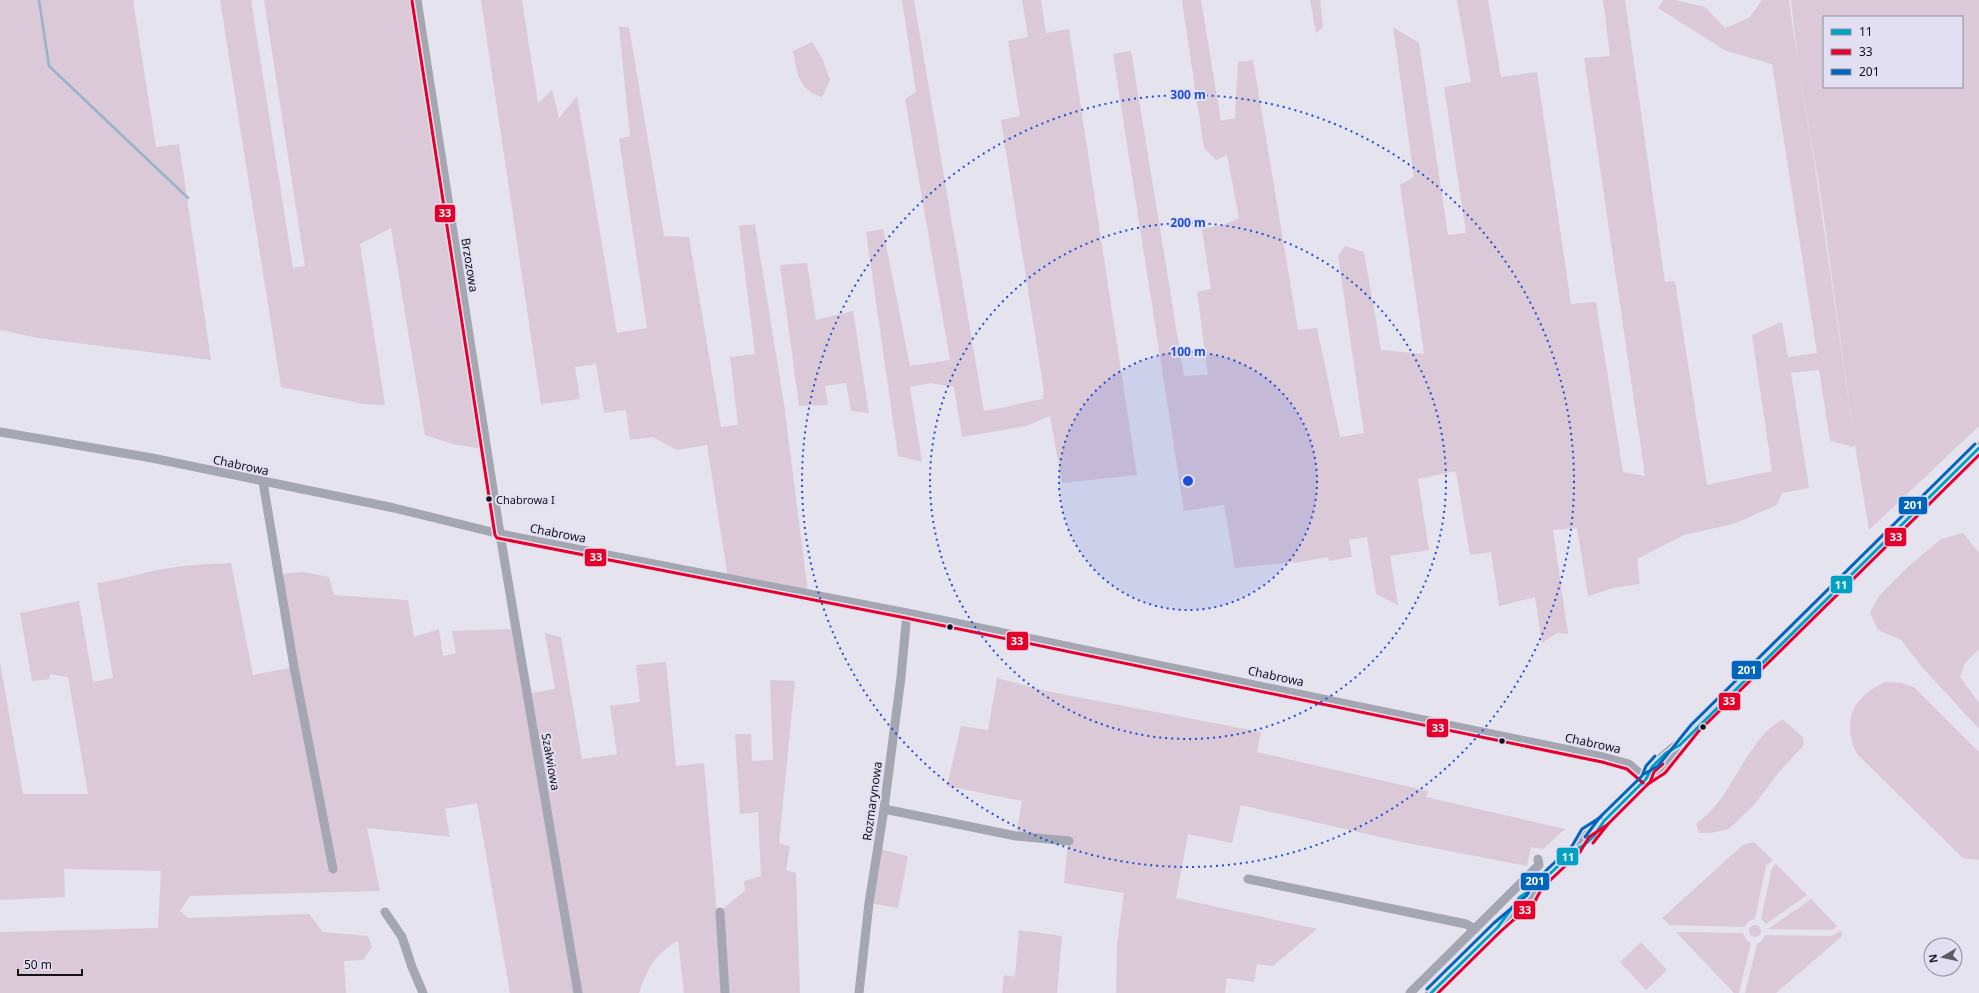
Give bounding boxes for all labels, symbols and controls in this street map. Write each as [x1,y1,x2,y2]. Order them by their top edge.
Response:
legend [1823,16,1963,88]
text: 11 [1859,23,1873,40]
text: 33 [1859,43,1873,60]
text: 201 [1859,63,1880,80]
text: 300 m [1170,86,1206,103]
line badge: 33 [434,204,456,223]
text: 33 [439,205,451,220]
text: 200 m [1170,214,1206,231]
street label: Brzozowa [457,237,483,293]
text: 100 m [1170,343,1206,360]
street label: Chabrowa [211,451,271,479]
centre of rings [1181,474,1195,488]
place label: Chabrowa I [496,492,555,507]
marker: Chabrowa I [484,494,494,504]
line badge: 201 [1898,496,1928,515]
text: 201 [1904,497,1922,512]
street label: Chabrowa [528,519,588,547]
line badge: 33 [1884,527,1907,547]
text: 33 [1890,529,1902,544]
line badge: 33 [584,548,607,567]
text: 33 [590,549,602,564]
line badge: 11 [1830,575,1853,594]
text: 11 [1835,577,1847,592]
unlabelled marker [945,622,955,632]
line badge: 33 [1006,631,1029,651]
text: 33 [1011,633,1023,648]
line badge: 201 [1731,660,1762,680]
street label: Chabrowa [1246,662,1306,690]
text: 201 [1738,662,1756,677]
line badge: 33 [1718,692,1741,711]
text: 33 [1723,693,1735,708]
line badge: 33 [1426,718,1449,738]
text: 33 [1432,720,1444,735]
unlabelled marker [1698,722,1708,732]
street label: Chabrowa [1563,729,1623,757]
street label: Szałwiowa [538,732,564,792]
unlabelled marker [1497,736,1507,746]
street label: Rozmarynowa [858,760,886,842]
line badge: 11 [1556,847,1579,866]
text: 11 [1562,849,1574,864]
line badge: 201 [1520,872,1550,891]
text: 201 [1526,873,1544,888]
line badge: 33 [1513,900,1536,920]
text: 33 [1519,902,1531,917]
north arrow [1923,937,1963,977]
scale bar [18,951,82,977]
text: N [1925,953,1941,964]
text: 50 m [24,956,52,973]

